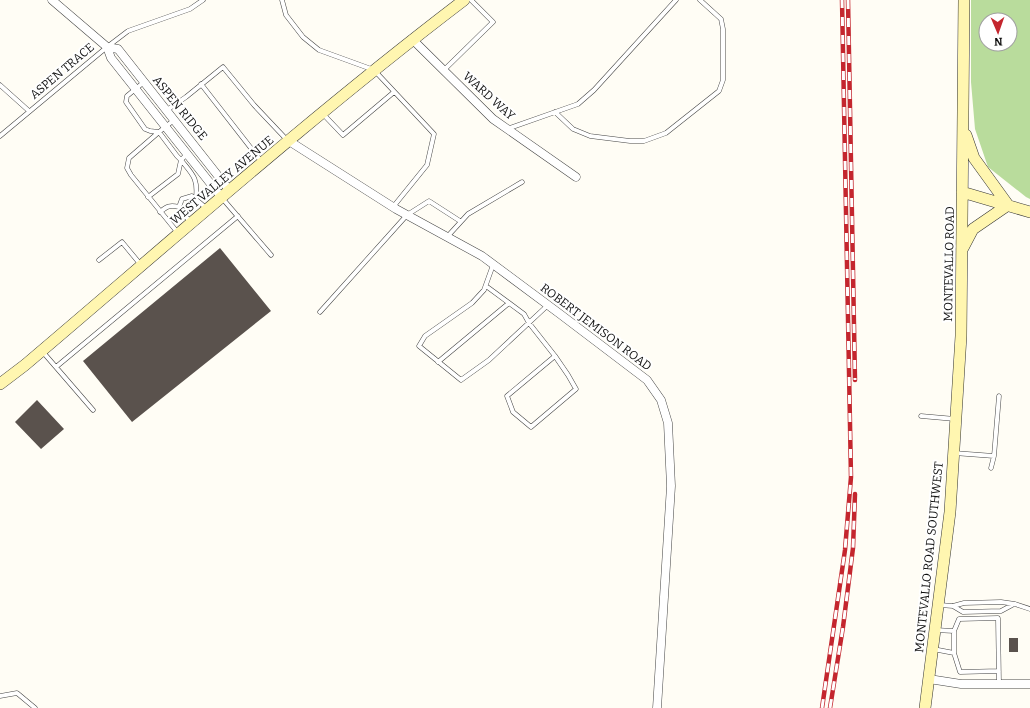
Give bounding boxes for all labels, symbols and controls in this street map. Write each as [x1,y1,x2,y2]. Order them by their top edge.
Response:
north arrow [978,12,1018,52]
text: N [993,35,1003,48]
street label: ASPEN TRACE [27,40,97,102]
street label: WARD WAY [460,69,518,123]
street label: ASPEN RIDGE [150,73,210,143]
street label: WEST VALLEY AVENUE [168,133,276,227]
street label: MONTEVALLO ROAD [941,206,957,322]
street label: ROBERT JEMISON ROAD [538,281,654,373]
street label: MONTEVALLO ROAD SOUTHWEST [912,461,946,653]

